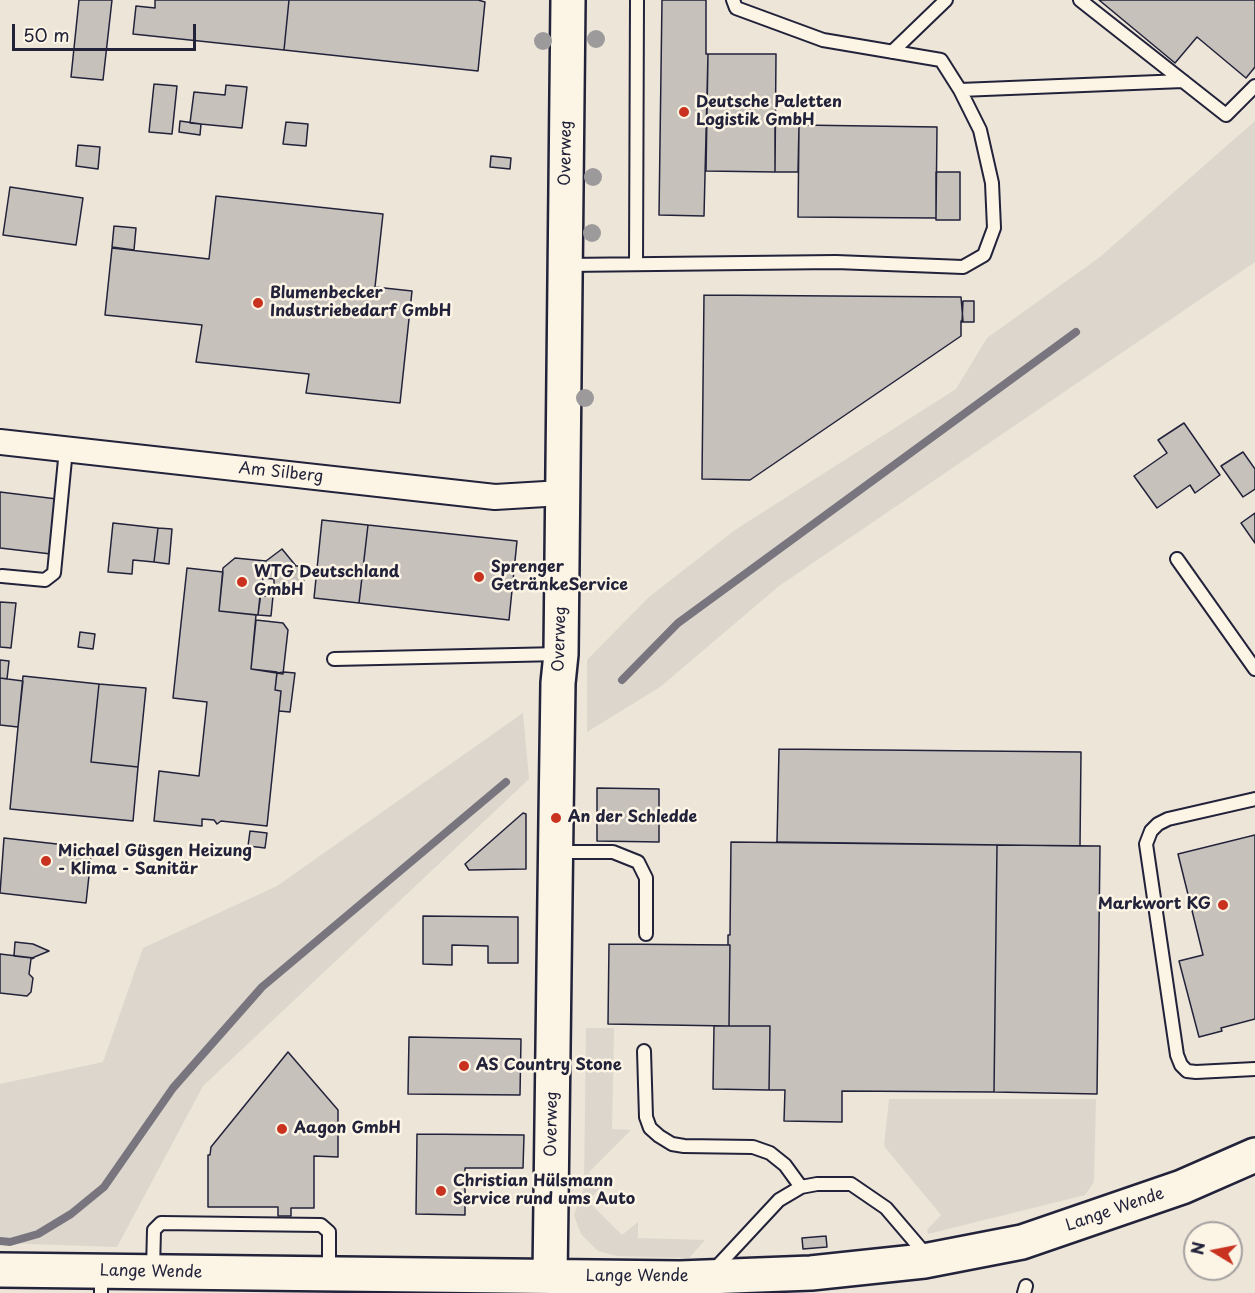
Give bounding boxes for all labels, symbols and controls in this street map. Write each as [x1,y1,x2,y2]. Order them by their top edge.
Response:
scale bar [15,12,200,50]
text: 50 m [23,21,70,48]
place label: Deutsche Paletten Logistik GmbH [696,93,842,131]
marker: Deutsche Paletten Logistik GmbH [677,105,691,119]
street label: Overweg [556,120,576,186]
place label: Blumenbecker Industriebedarf GmbH [270,284,451,322]
marker: Blumenbecker Industriebedarf GmbH [251,296,265,310]
street label: Am Silberg [238,459,324,487]
place label: Sprenger GetränkeService [491,558,628,596]
place label: WTG Deutschland GmbH [254,563,399,601]
marker: Sprenger GetränkeService [472,570,486,584]
marker: WTG Deutschland GmbH [235,575,249,589]
street label: Overweg [549,606,571,672]
place label: An der Schledde [568,808,697,828]
marker: An der Schledde [549,811,563,825]
place label: Michael Güsgen Heizung - Klima - Sanitär [58,842,252,880]
marker: Michael Güsgen Heizung - Klima - Sanitär [39,854,53,868]
place label: Markwort KG [1098,895,1211,915]
marker: Markwort KG [1216,898,1230,912]
place label: AS Country Stone [476,1056,622,1076]
marker: AS Country Stone [457,1059,471,1073]
street label: Overweg [542,1091,562,1157]
place label: Aagon GmbH [294,1119,401,1139]
marker: Aagon GmbH [275,1122,289,1136]
place label: Christian Hülsmann Service rund ums Auto [453,1172,635,1210]
marker: Christian Hülsmann Service rund ums Auto [434,1184,448,1198]
street label: Lange Wende [1063,1184,1167,1236]
north arrow [1183,1221,1243,1281]
text: N [1184,1240,1210,1257]
street label: Lange Wende [99,1262,203,1282]
street label: Lange Wende [586,1267,688,1287]

